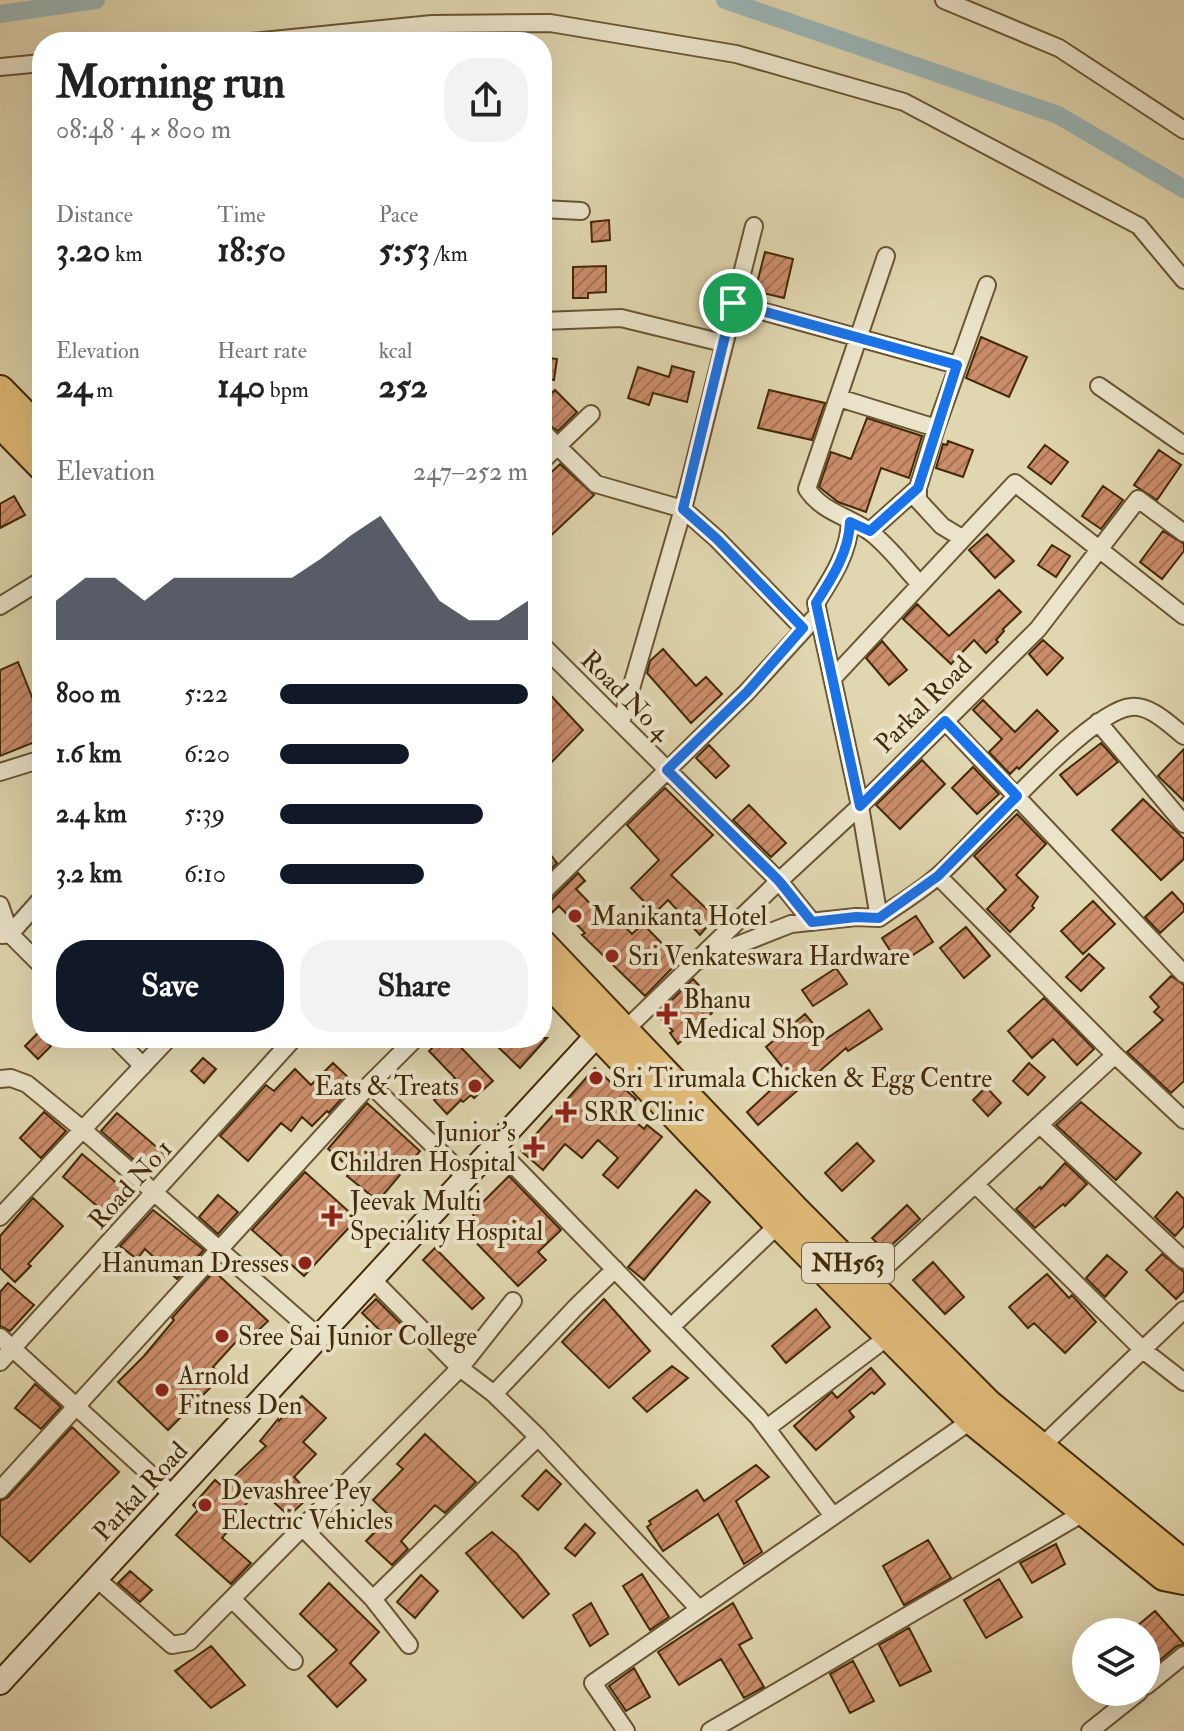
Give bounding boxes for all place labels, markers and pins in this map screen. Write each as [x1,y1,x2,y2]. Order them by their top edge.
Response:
pin [699,269,767,337]
place label: Manikanta Hotel [591,901,768,933]
marker: Manikanta Hotel [566,907,584,925]
place label: Sri Venkateswara Hardware [628,941,910,973]
marker: Sri Venkateswara Hardware [603,947,621,965]
place label: Bhanu Medical Shop [683,984,825,1047]
marker: Bhanu Medical Shop [658,1005,676,1023]
place label: Sri Tirumala Chicken & Egg Centre [612,1063,992,1095]
marker: Sri Tirumala Chicken & Egg Centre [587,1069,605,1087]
place label: Eats & Treats [315,1071,459,1103]
marker: Eats & Treats [466,1077,484,1095]
place label: SRR Clinic [584,1097,704,1129]
marker: SRR Clinic [555,1101,577,1123]
place label: Junior's Children Hospital [330,1117,516,1180]
marker: Junior's Children Hospital [523,1136,545,1158]
place label: Jeevak Multi Speciality Hospital [349,1186,544,1249]
marker: Jeevak Multi Speciality Hospital [321,1205,343,1227]
place label: Hanuman Dresses [101,1248,289,1280]
marker: Hanuman Dresses [296,1254,314,1272]
place label: Sree Sai Junior College [238,1321,477,1353]
marker: Sree Sai Junior College [213,1327,231,1345]
place label: Arnold Fitness Den [177,1360,302,1422]
marker: Arnold Fitness Den [153,1381,171,1399]
place label: Devashree Pey Electric Vehicles [221,1475,393,1537]
marker: Devashree Pey Electric Vehicles [196,1496,214,1514]

